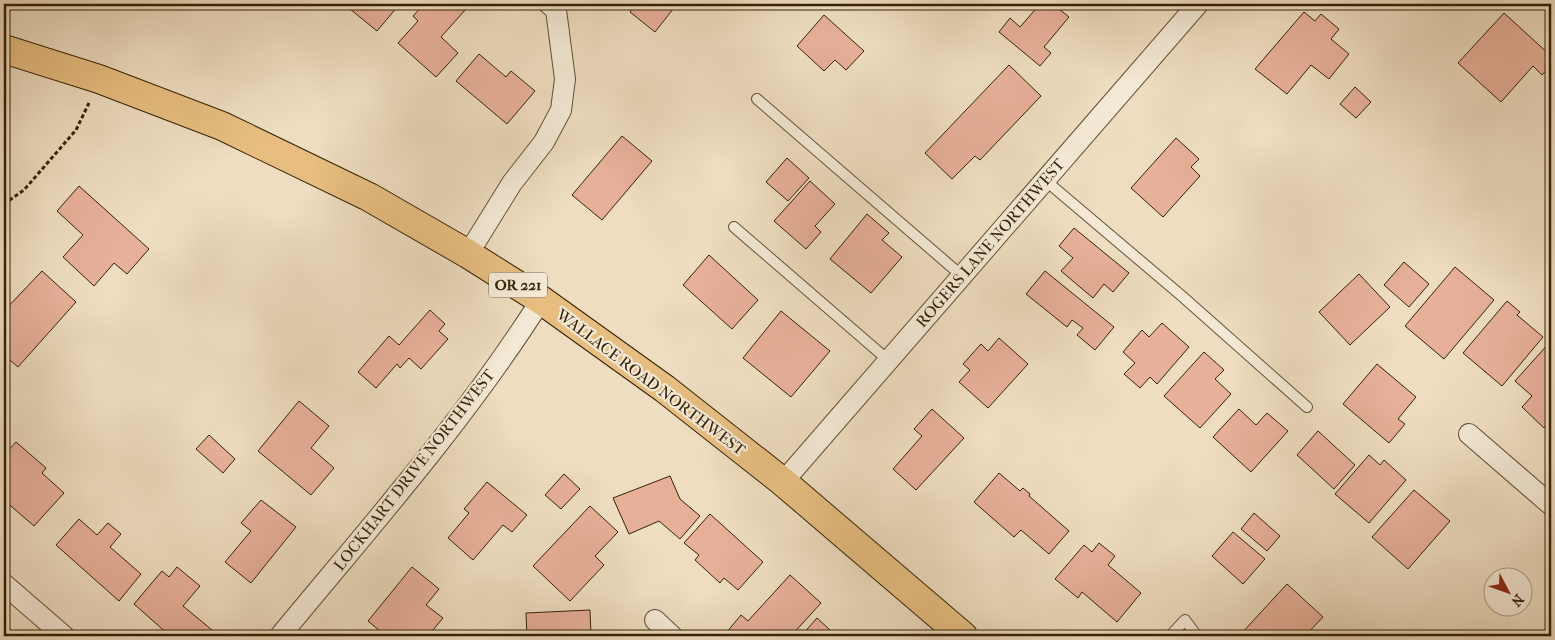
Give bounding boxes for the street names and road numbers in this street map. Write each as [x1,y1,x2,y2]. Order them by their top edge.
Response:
street label: ROGERS LANE NORTHWEST [912,155,1069,331]
road number: OR 221 [489,272,547,298]
street label: WALLACE ROAD NORTHWEST [552,304,749,459]
street label: LOCKHART DRIVE NORTHWEST [330,365,499,574]

